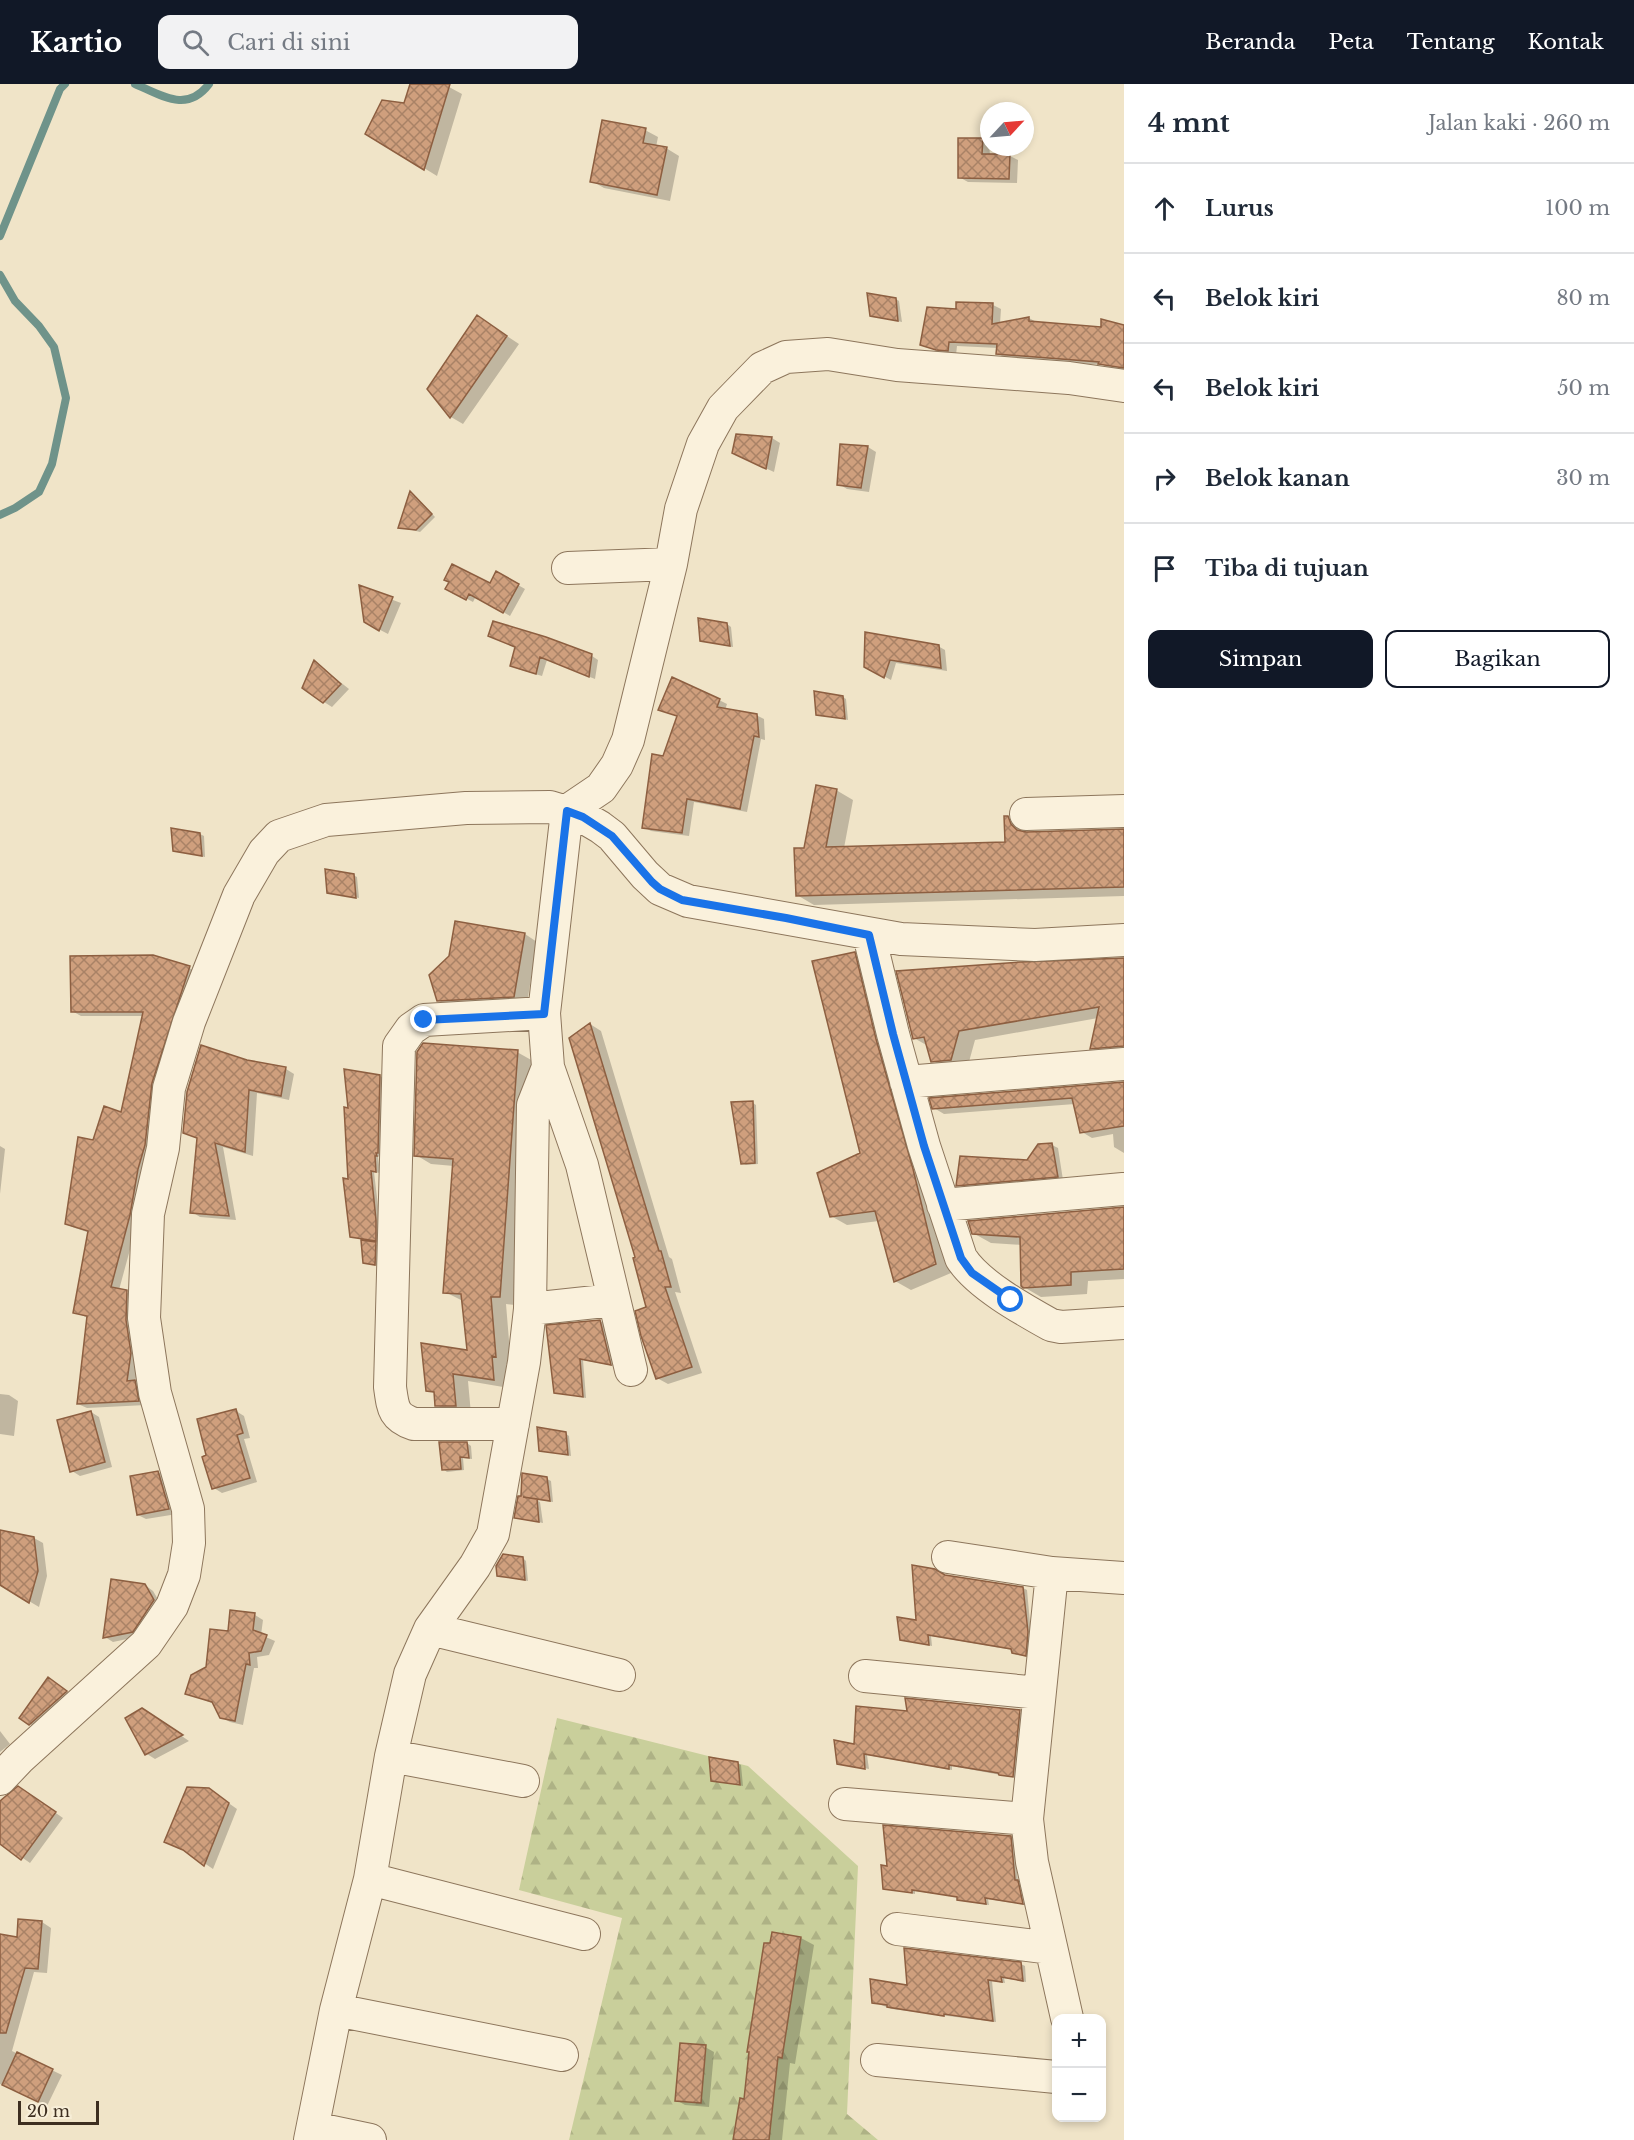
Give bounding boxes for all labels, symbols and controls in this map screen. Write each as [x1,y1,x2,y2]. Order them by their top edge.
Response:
search box [158,15,578,69]
text: Kartio [30,25,122,60]
icon: search [179,26,212,59]
text: Cari di sini [227,29,350,56]
text: Beranda [1205,29,1295,55]
text: Peta [1328,29,1374,55]
text: Tentang [1407,29,1495,55]
text: Kontak [1528,29,1604,55]
north arrow [980,102,1034,156]
text: 4 mnt [1148,107,1230,139]
text: Jalan kaki · 260 m [1428,111,1610,135]
icon: ahead [1148,192,1181,225]
text: Lurus [1205,195,1274,222]
text: 100 m [1545,196,1610,220]
icon: left [1148,282,1181,315]
text: Belok kiri [1205,285,1319,312]
text: 80 m [1556,286,1610,310]
icon: left [1148,372,1181,405]
text: Belok kiri [1205,375,1319,402]
text: 50 m [1557,376,1610,400]
icon: right [1148,462,1181,495]
text: Belok kanan [1205,465,1350,492]
text: 30 m [1556,466,1610,490]
icon: arrive [1148,552,1181,585]
text: Tiba di tujuan [1205,555,1369,582]
button: Simpan [1148,630,1373,688]
button: Bagikan [1385,630,1610,688]
route end [410,1006,436,1032]
route start [997,1286,1023,1312]
map controls [1052,2014,1106,2122]
button: + [1052,2014,1106,2068]
button: − [1052,2068,1106,2122]
scale bar [18,2098,99,2126]
text: 20 m [27,2101,70,2121]

